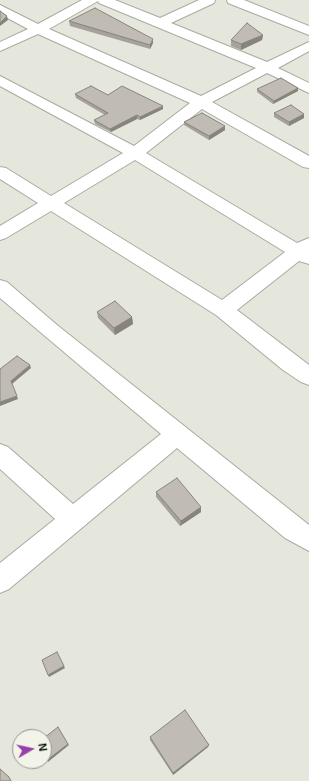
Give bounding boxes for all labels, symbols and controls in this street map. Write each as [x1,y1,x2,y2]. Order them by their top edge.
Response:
north arrow [12,729,52,769]
text: N [36,742,49,752]

